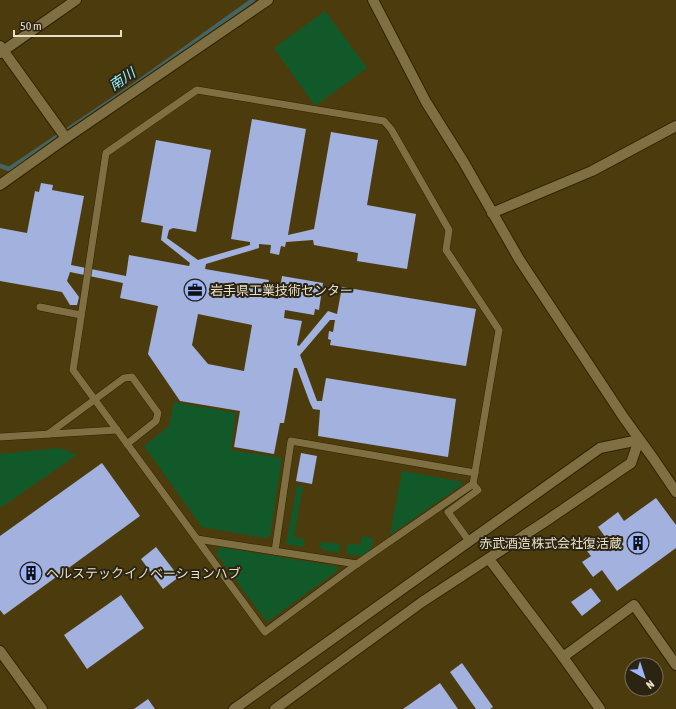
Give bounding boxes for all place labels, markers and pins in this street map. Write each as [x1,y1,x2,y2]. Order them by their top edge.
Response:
office icon: 岩手県工業技術センター [182,277,208,303]
place label: 岩手県工業技術センター [210,283,353,298]
building icon: 赤武酒造株式会社復活蔵 [625,530,651,556]
place label: 赤武酒造株式会社復活蔵 [479,536,622,551]
building icon: ヘルステックイノベーションハブ [18,560,44,586]
place label: ヘルステックイノベーションハブ [46,566,241,581]

